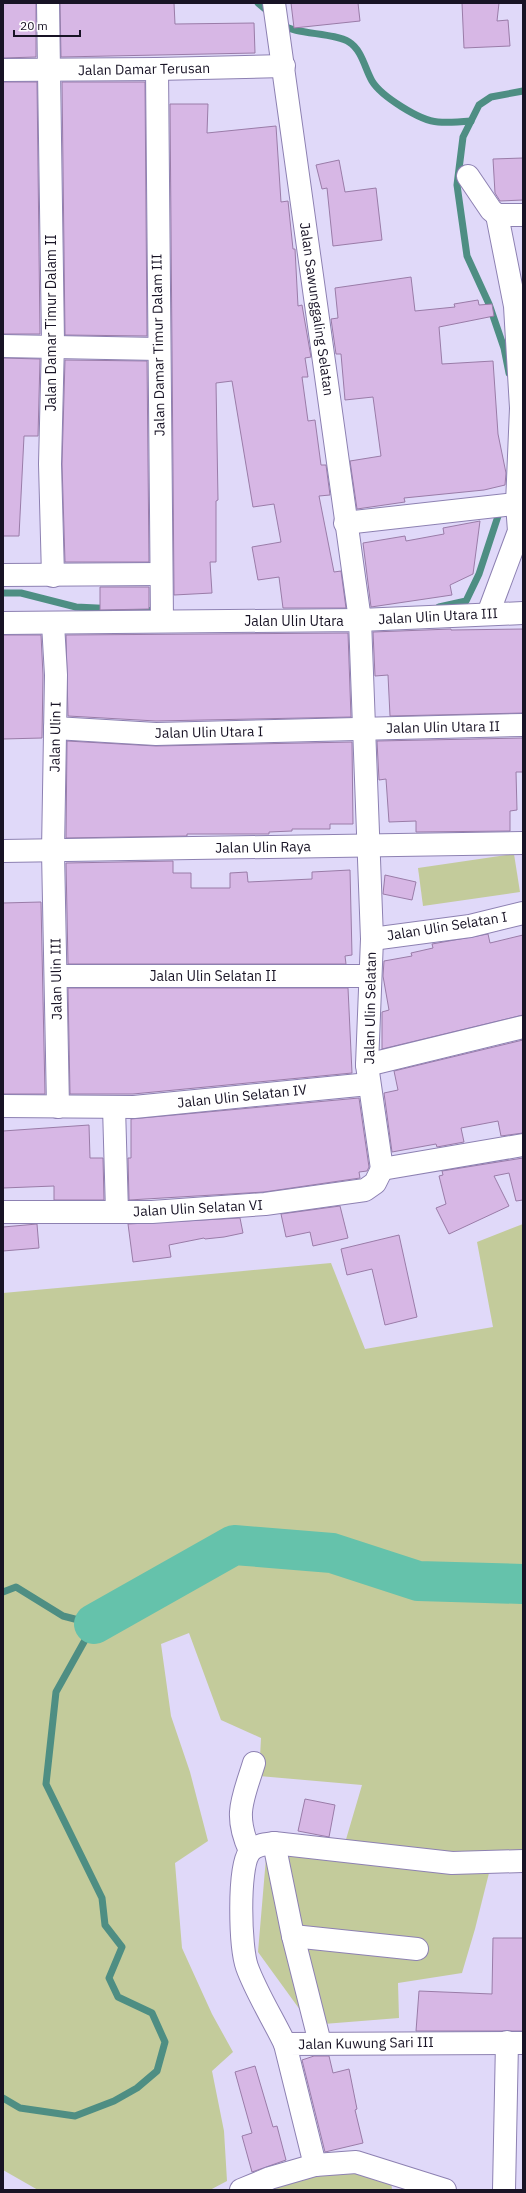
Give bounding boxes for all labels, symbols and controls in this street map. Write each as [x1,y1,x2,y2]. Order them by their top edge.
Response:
scale bar [14,12,80,38]
text: 20 m [20,18,48,33]
street label: Jalan Damar Terusan [78,59,210,79]
street label: Jalan Sawunggaling Selatan [296,221,338,397]
street label: Jalan Damar Timur Dalam II [42,234,60,412]
street label: Jalan Damar Timur Dalam III [147,253,169,437]
street label: Jalan Ulin Utara III [378,604,498,628]
street label: Jalan Ulin Utara [244,612,344,630]
street label: Jalan Ulin I [45,701,65,773]
street label: Jalan Ulin Utara II [386,717,500,737]
street label: Jalan Ulin Utara I [155,722,263,742]
street label: Jalan Ulin Raya [215,837,312,857]
street label: Jalan Ulin Selatan I [386,908,508,944]
street label: Jalan Ulin III [46,938,66,1020]
street label: Jalan Ulin Selatan [360,952,380,1064]
street label: Jalan Ulin Selatan II [149,967,277,985]
street label: Jalan Ulin Selatan IV [176,1080,308,1112]
street label: Jalan Ulin Selatan VI [133,1196,263,1220]
street label: Jalan Kuwung Sari III [298,2033,434,2053]

